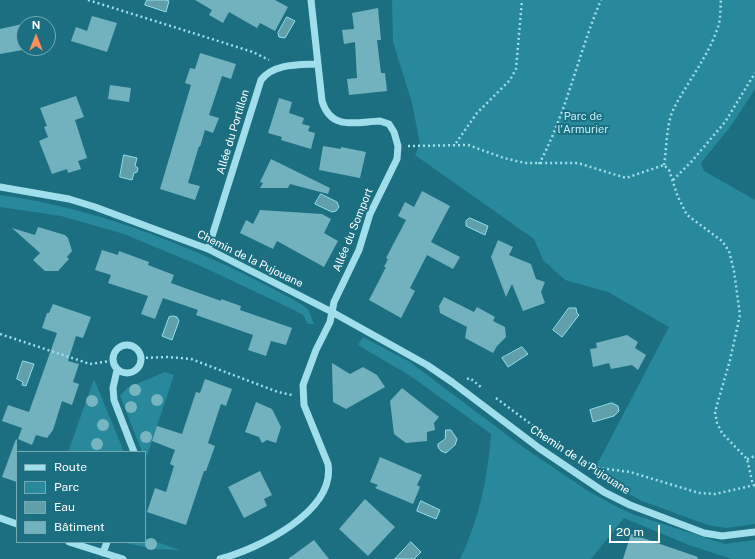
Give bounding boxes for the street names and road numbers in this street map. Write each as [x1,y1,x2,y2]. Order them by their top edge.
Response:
street label: Allée du Portillon [214,88,252,176]
street label: Allée du Somport [330,186,376,274]
street label: Chemin de la Pujouane [195,228,305,290]
street label: Chemin de la Pujouane [528,423,632,497]

